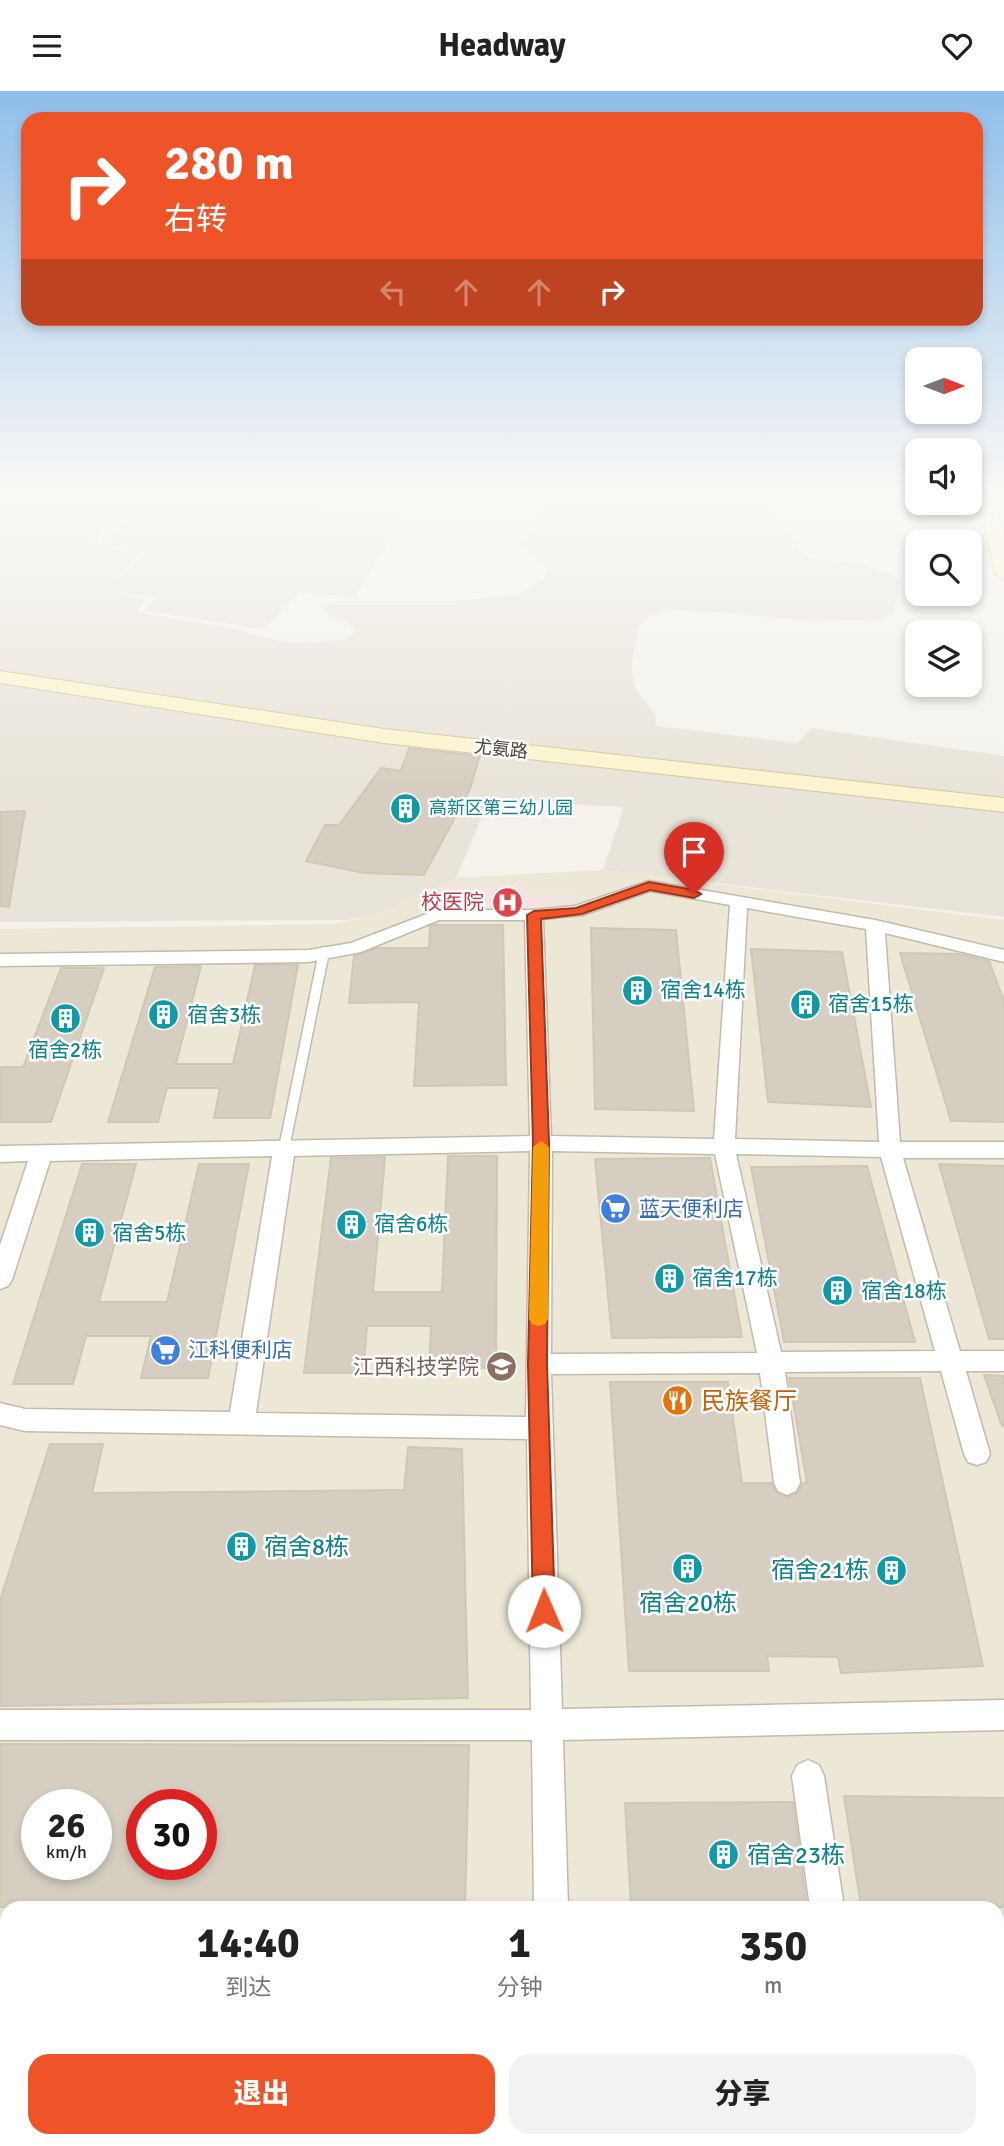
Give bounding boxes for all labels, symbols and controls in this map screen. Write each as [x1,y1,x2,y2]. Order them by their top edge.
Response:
text: Headway [438,26,566,65]
icon: menu [28,27,66,65]
icon: heart [938,27,976,65]
text: 280 m [164,133,294,193]
icon: right [49,140,140,231]
text: 右转 [164,200,228,239]
icon: left [374,273,412,311]
icon: ahead [447,273,485,311]
icon: ahead [520,273,558,311]
icon: right [593,273,631,311]
north arrow [905,347,982,423]
map controls [905,347,982,697]
button: sound [905,438,982,515]
button: search [905,529,982,606]
button: layers [905,620,982,697]
street label: 尤氨路 [473,735,529,763]
building icon: 高新区第三幼儿园 [389,791,423,825]
place label: 高新区第三幼儿园 [429,797,573,819]
pin [664,822,724,894]
icon: arrive [675,833,713,871]
hospital icon: 校医院 [490,885,524,919]
place label: 校医院 [421,889,484,915]
building icon: 宿舍14栋 [620,973,654,1007]
place label: 宿舍14栋 [660,977,746,1003]
building icon: 宿舍15栋 [788,987,822,1021]
place label: 宿舍15栋 [828,991,914,1017]
building icon: 宿舍3栋 [147,998,181,1032]
building icon: 宿舍2栋 [48,1001,82,1035]
place label: 宿舍3栋 [187,1002,261,1028]
place label: 宿舍2栋 [28,1037,102,1063]
supermarket icon: 蓝天便利店 [599,1192,633,1226]
place label: 蓝天便利店 [639,1196,744,1222]
building icon: 宿舍6栋 [334,1207,368,1241]
place label: 宿舍6栋 [374,1211,448,1237]
building icon: 宿舍5栋 [72,1216,106,1250]
place label: 宿舍5栋 [112,1220,186,1246]
building icon: 宿舍17栋 [652,1261,686,1295]
place label: 宿舍17栋 [692,1265,778,1291]
building icon: 宿舍18栋 [821,1274,855,1308]
place label: 宿舍18栋 [861,1278,947,1304]
supermarket icon: 江科便利店 [148,1333,182,1367]
place label: 江科便利店 [188,1337,293,1363]
school or university icon: 江西科技学院 [485,1350,519,1384]
place label: 江西科技学院 [353,1354,479,1380]
restaurant icon: 民族餐厅 [661,1384,695,1418]
place label: 民族餐厅 [701,1386,797,1416]
building icon: 宿舍8栋 [224,1530,258,1564]
place label: 宿舍8栋 [264,1532,349,1562]
building icon: 宿舍20栋 [671,1552,705,1586]
building icon: 宿舍21栋 [875,1553,909,1587]
place label: 宿舍21栋 [771,1555,869,1585]
position arrow [507,1574,581,1648]
place label: 宿舍20栋 [639,1588,737,1618]
speed limit sign: 30 [126,1789,217,1880]
text: 26 [48,1804,85,1847]
building icon: 宿舍23栋 [707,1838,741,1872]
place label: 宿舍23栋 [747,1840,845,1870]
text: km/h [46,1841,87,1863]
text: 14:40 [197,1918,300,1969]
text: 1 [508,1918,531,1969]
text: 350 [739,1921,807,1972]
text: m [764,1971,782,2000]
text: 到达 [225,1973,271,2002]
text: 分钟 [497,1973,543,2002]
button: 退出 [28,2054,495,2134]
button: 分享 [509,2054,976,2134]

